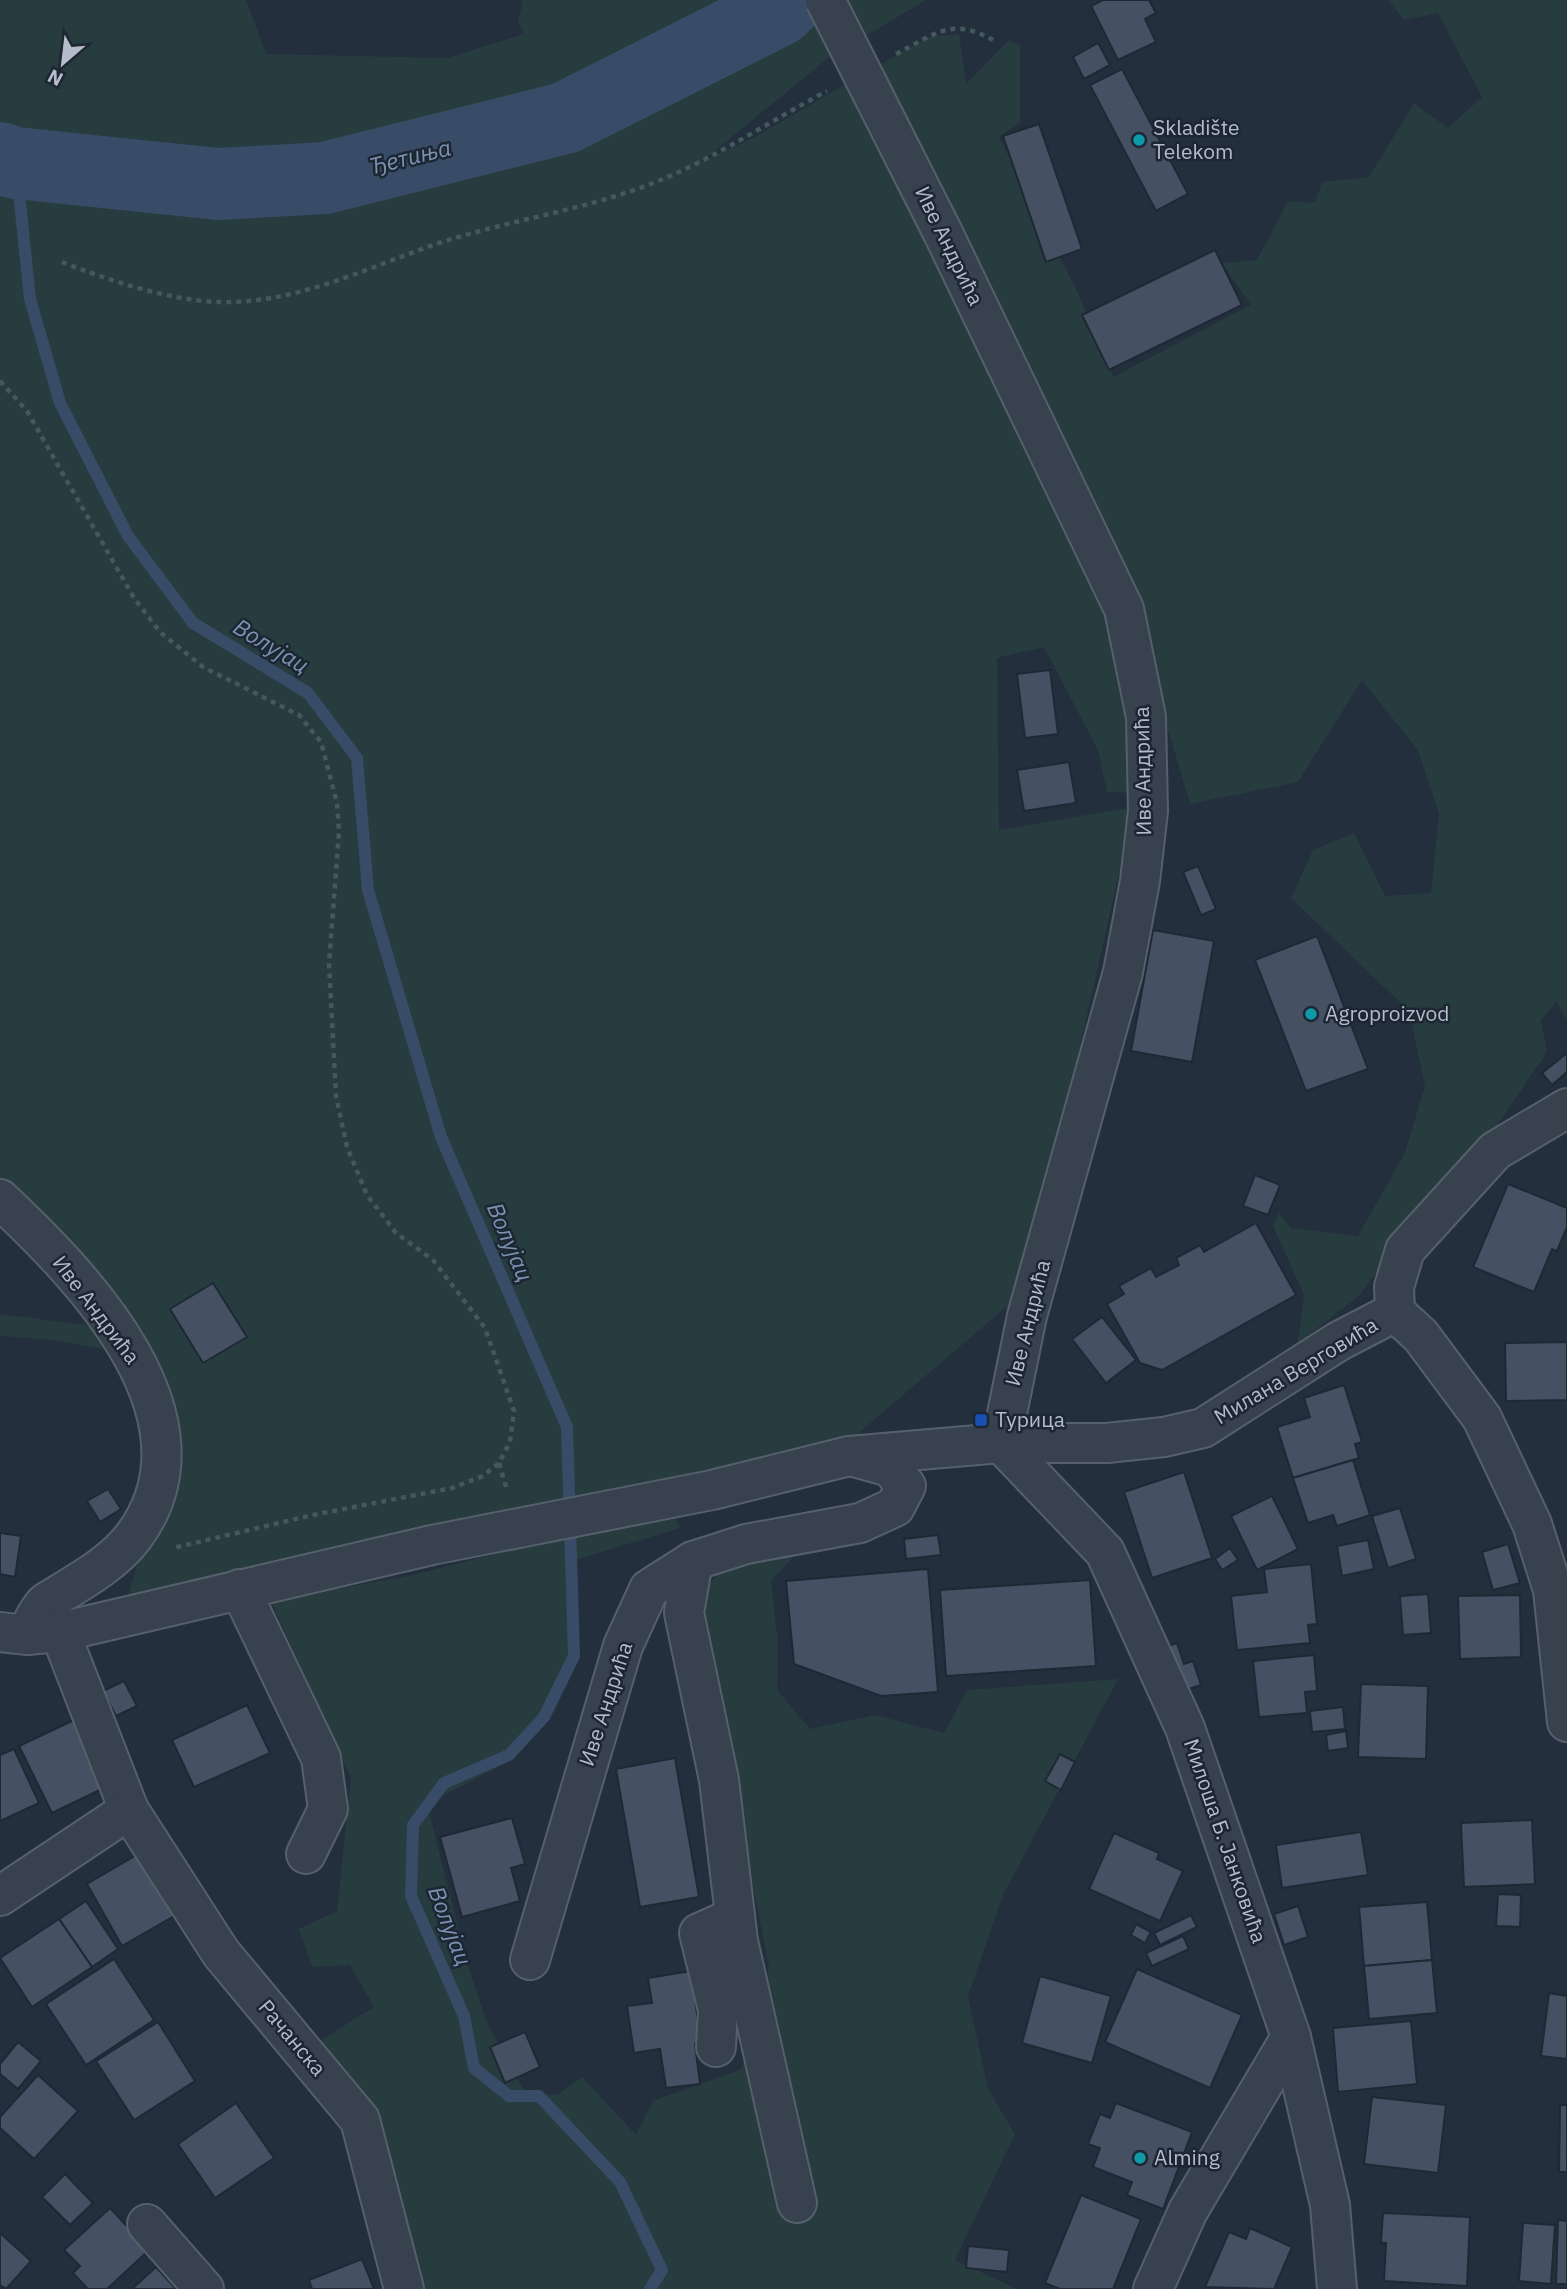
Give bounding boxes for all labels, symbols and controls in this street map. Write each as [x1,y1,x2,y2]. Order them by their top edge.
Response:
north arrow [28,28,98,98]
text: N [43,64,67,92]
place label: Skladište Telekom [1153,113,1240,165]
water label: Ђетиња [366,131,454,181]
marker: Skladište Telekom [1131,132,1147,148]
street label: Иве Андрића [909,181,991,310]
water label: Волујац [228,611,315,679]
street label: Иве Андрића [1127,706,1157,836]
place label: Agroproizvod [1325,999,1450,1027]
marker: Agroproizvod [1303,1006,1319,1022]
water label: Волујац [481,1198,541,1286]
street label: Иве Андрића [47,1249,147,1369]
street label: Иве Андрића [998,1257,1056,1389]
street label: Милана Верговића [1209,1310,1382,1430]
place label: Турица [995,1405,1065,1433]
marker: Турица [973,1412,989,1428]
street label: Иве Андрића [572,1638,638,1769]
street label: Милоша Б. Јанковића [1178,1735,1274,1946]
water label: Волујац [422,1882,480,1970]
street label: Рачанска [253,1993,333,2081]
place label: Alming [1154,2143,1220,2171]
marker: Alming [1132,2150,1148,2166]

